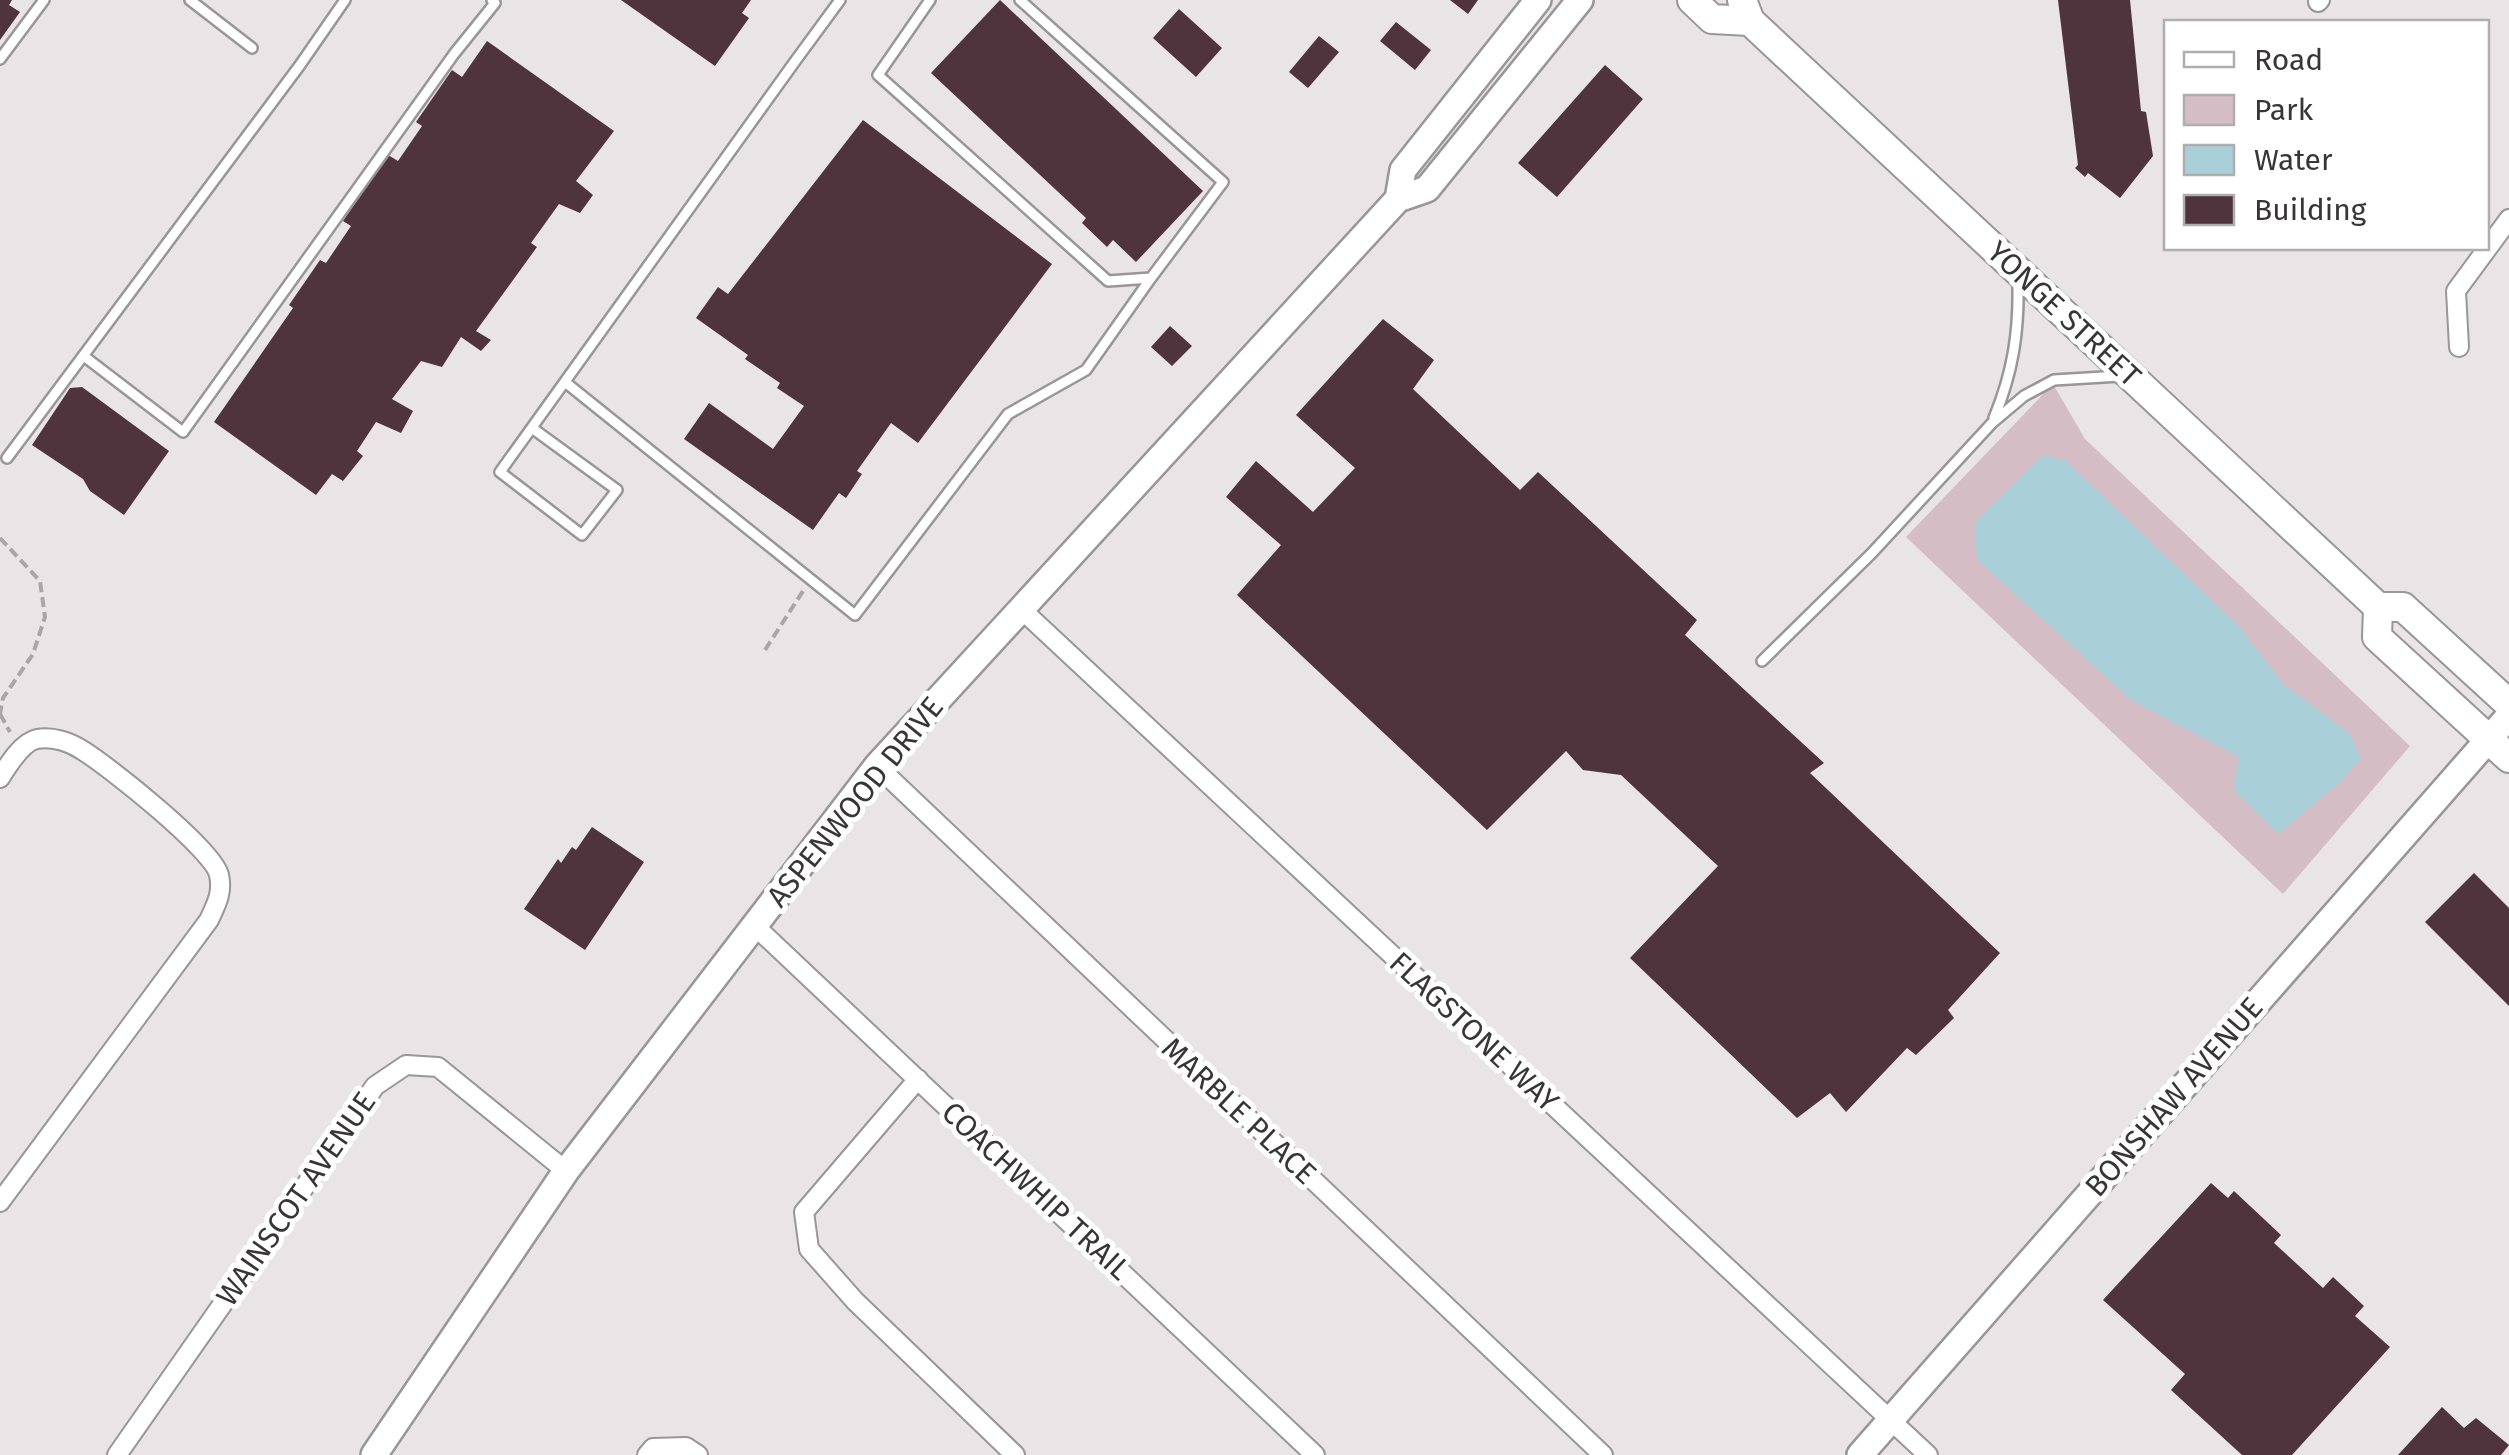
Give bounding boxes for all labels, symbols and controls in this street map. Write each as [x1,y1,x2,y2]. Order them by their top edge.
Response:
legend [2164,20,2489,250]
text: Road [2254,42,2323,78]
text: Park [2254,92,2314,128]
text: Water [2254,142,2333,178]
text: Building [2254,192,2367,228]
street label: YONGE STREET [1980,234,2149,395]
street label: ASPENWOOD DRIVE [759,690,951,914]
street label: FLAGSTONE WAY [1382,945,1566,1120]
street label: BONSHAW AVENUE [2078,990,2270,1204]
street label: MARBLE PLACE [1154,1030,1324,1192]
street label: WAINSCOT AVENUE [209,1085,383,1313]
street label: COACHWHIP TRAIL [934,1094,1138,1288]

